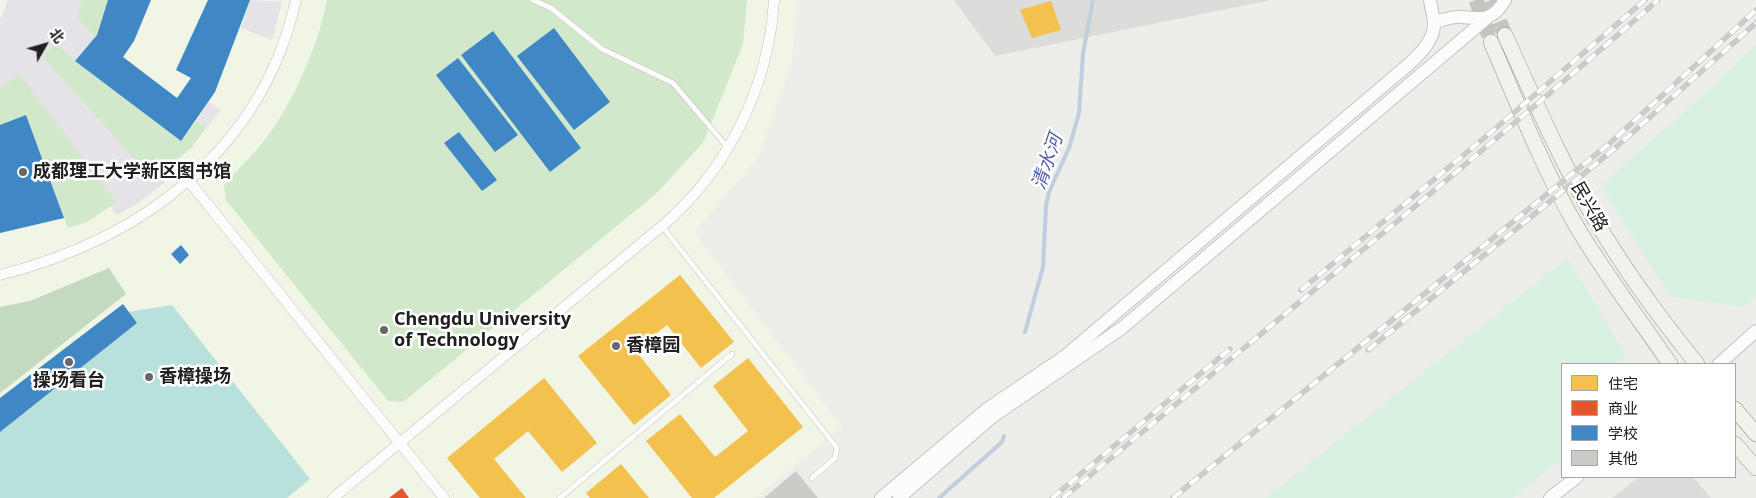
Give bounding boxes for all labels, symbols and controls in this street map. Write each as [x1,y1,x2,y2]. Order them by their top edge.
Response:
north arrow [20,20,70,70]
text: 北 [45,24,69,47]
water label: 清水河 [1028,131,1068,193]
place label: 成都理工大学新区图书馆 [33,161,231,183]
marker: 成都理工大学新区图书馆 [17,166,29,178]
street label: 民兴路 [1566,178,1612,236]
place label: Chengdu University of Technology [394,309,571,352]
marker: Chengdu University of Technology [378,324,390,336]
place label: 香樟园 [626,335,680,357]
marker: 香樟园 [610,340,622,352]
marker: 操场看台 [63,356,75,368]
legend [1561,363,1736,478]
place label: 香樟操场 [159,366,231,388]
place label: 操场看台 [33,370,105,392]
marker: 香樟操场 [143,371,155,383]
text: 住宅 [1608,373,1638,393]
text: 商业 [1608,398,1638,418]
text: 学校 [1608,423,1638,443]
text: 其他 [1608,448,1638,468]

